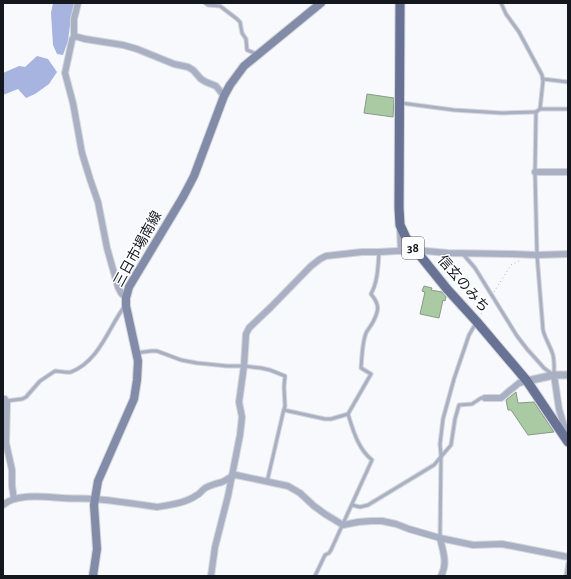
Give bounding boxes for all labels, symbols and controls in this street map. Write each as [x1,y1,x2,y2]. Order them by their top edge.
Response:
street label: 三日市場南線 [111,208,164,289]
road number: 38 [402,237,424,259]
street label: 信玄のみち [435,252,492,315]

